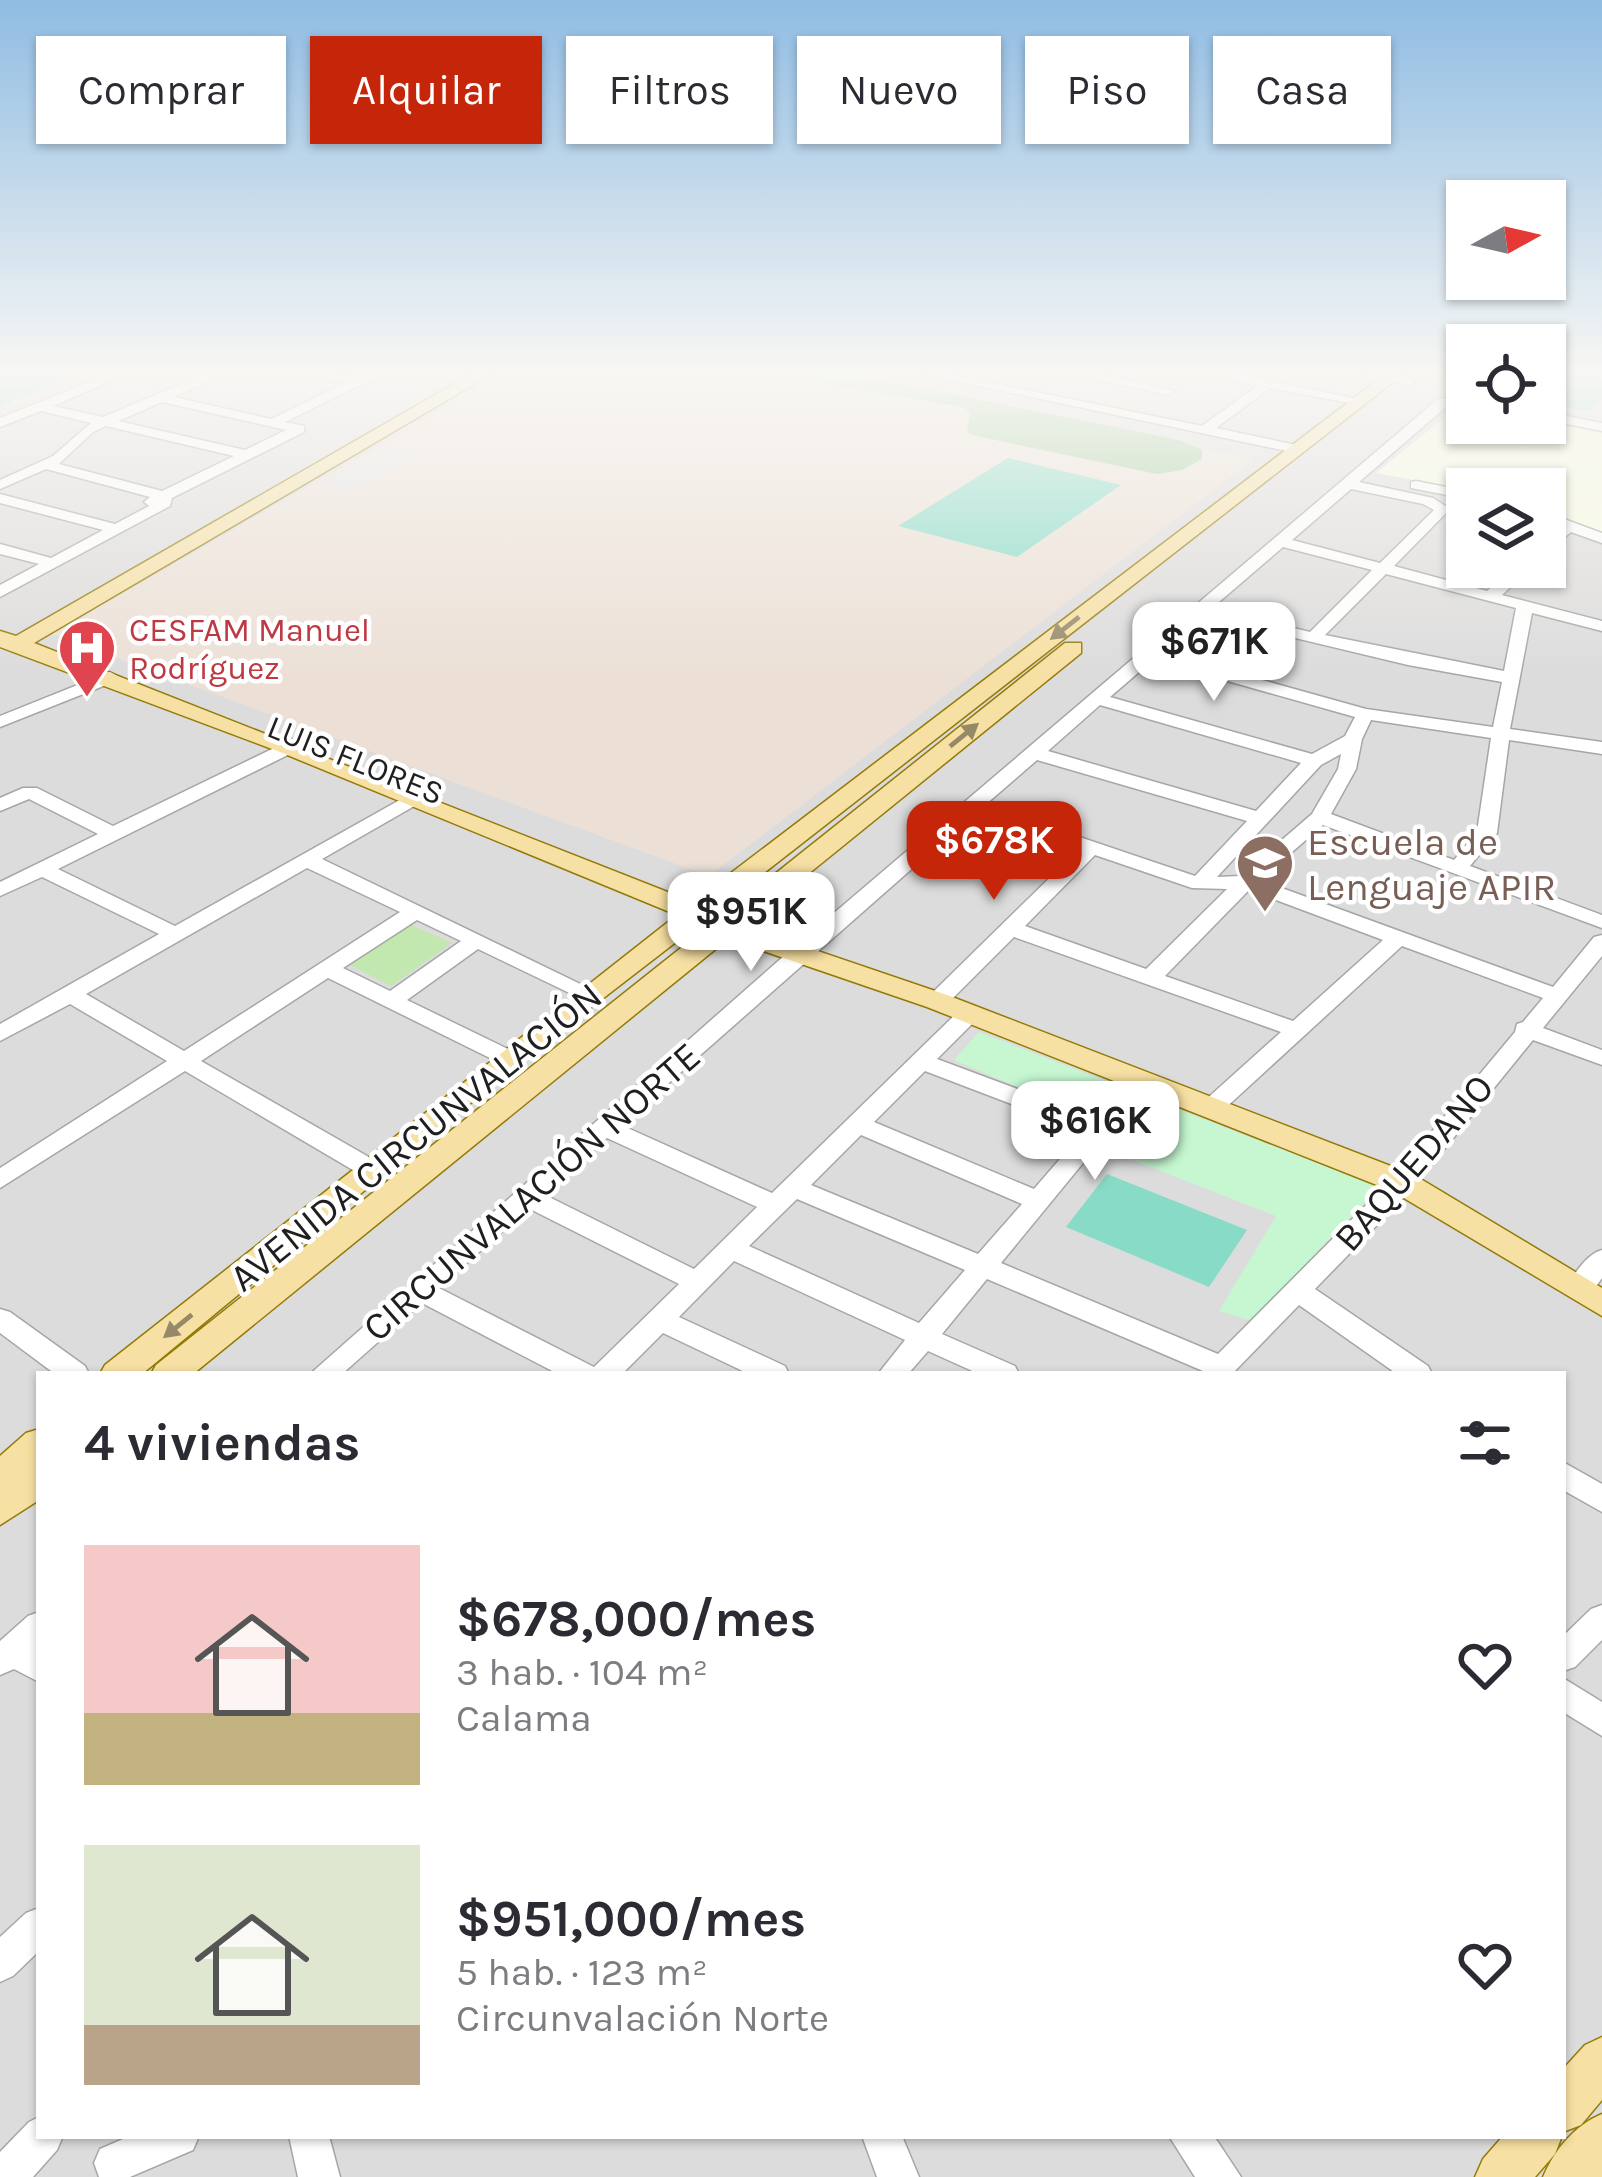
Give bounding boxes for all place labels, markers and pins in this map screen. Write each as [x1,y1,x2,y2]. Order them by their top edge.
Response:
pin: $671K [1130,602,1298,704]
place label: CESFAM Manuel Rodríguez [129,611,370,687]
hospital icon: CESFAM Manuel Rodríguez [56,617,118,699]
pin: $678K [910,801,1078,903]
place label: Escuela de Lenguaje APIR [1307,819,1556,910]
school or university icon: Escuela de Lenguaje APIR [1234,832,1296,914]
pin: $951K [667,872,835,974]
pin: $616K [1011,1081,1179,1183]

